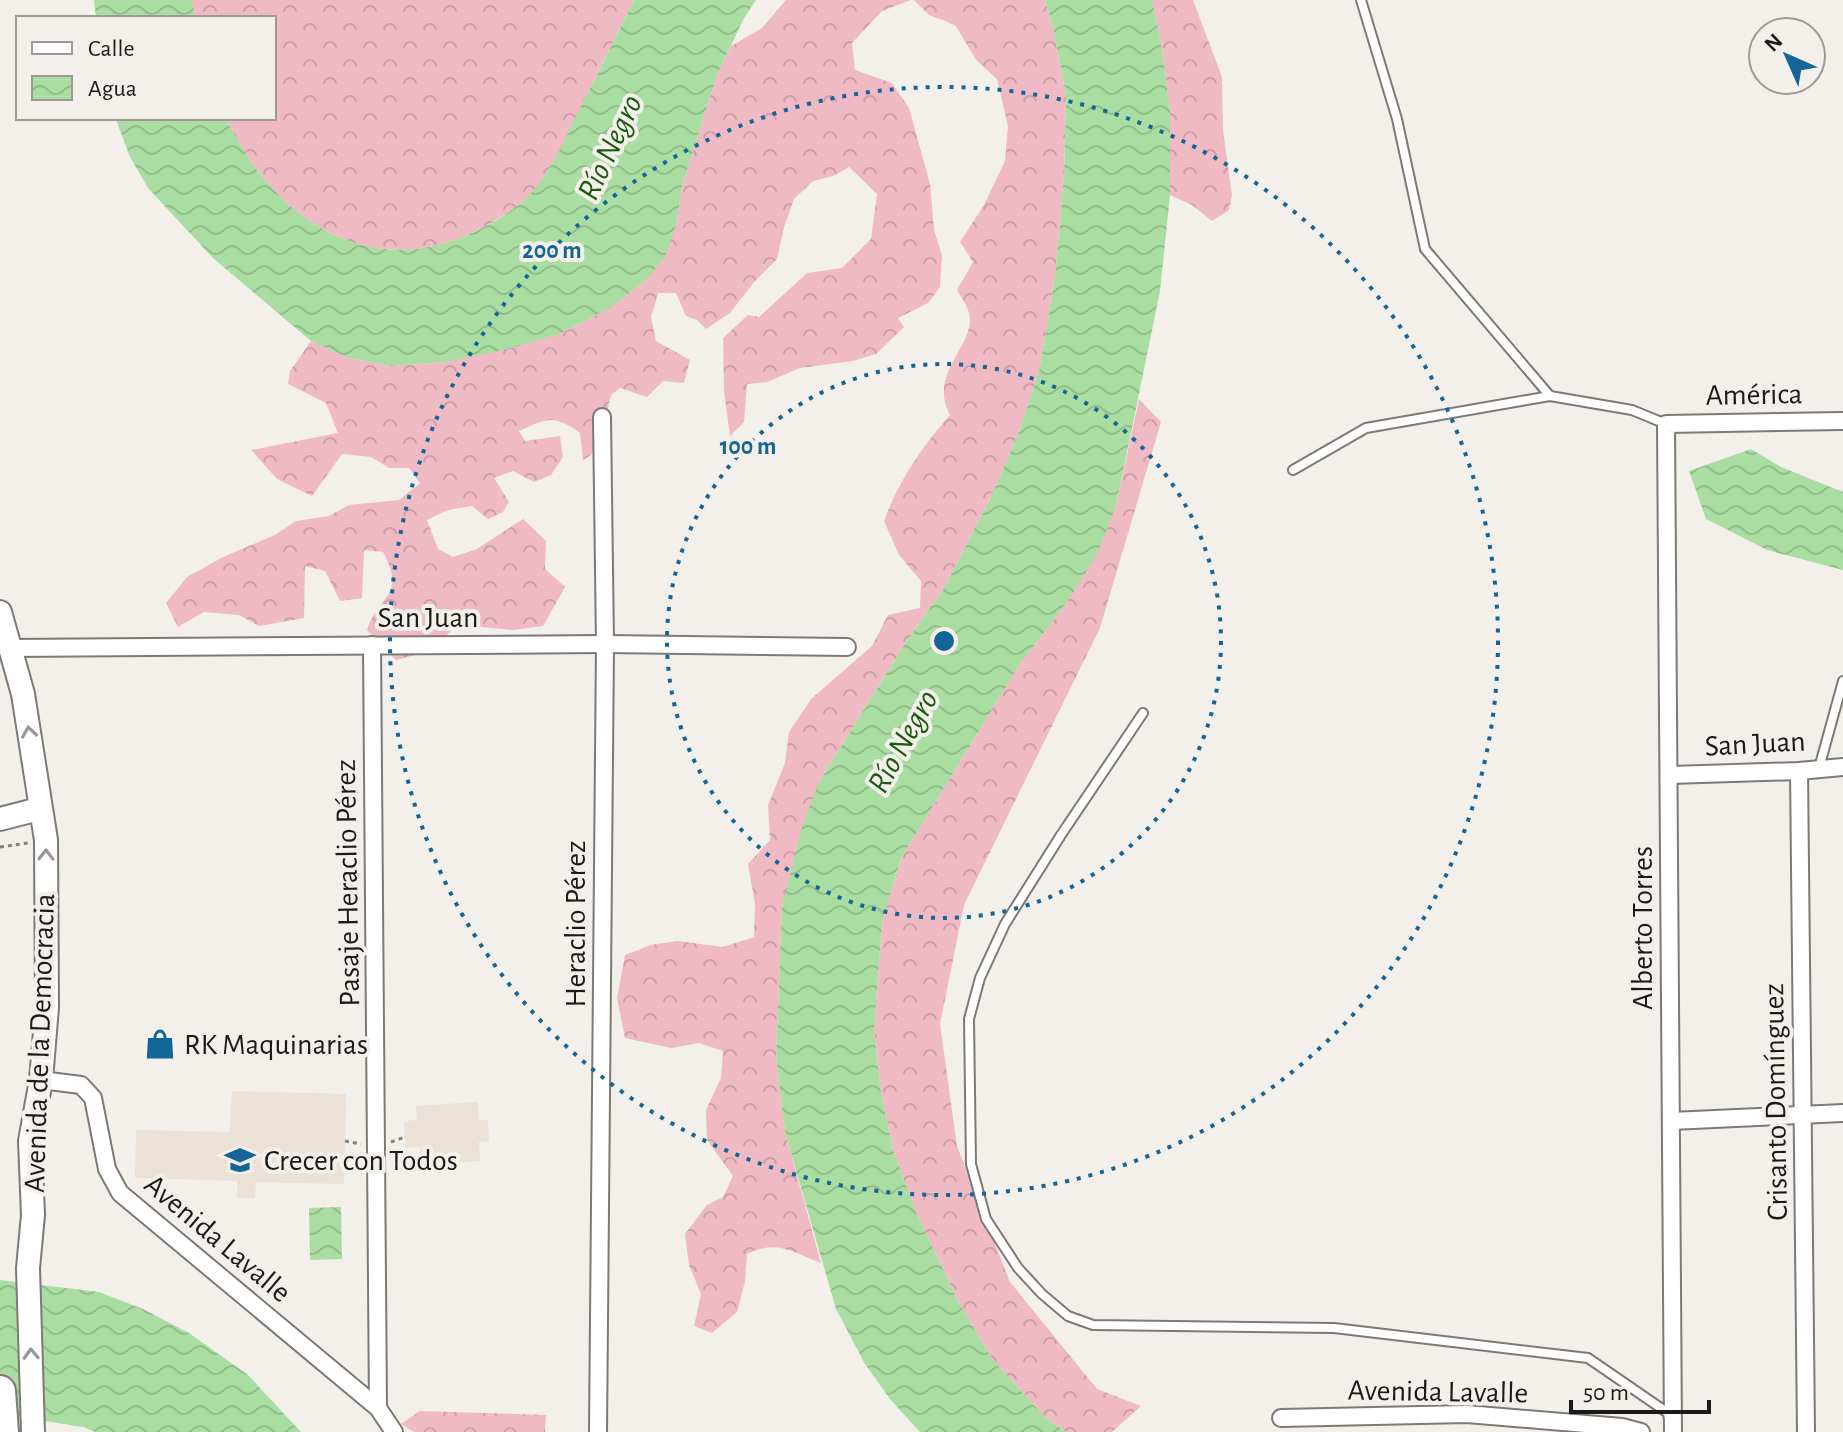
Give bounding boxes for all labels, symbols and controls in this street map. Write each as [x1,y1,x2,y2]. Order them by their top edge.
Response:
legend [16,16,276,120]
north arrow [1747,16,1827,96]
text: N [1760,29,1787,56]
text: Calle [88,37,135,61]
text: Agua [88,77,137,101]
water label: Río Negro [572,90,648,205]
text: 200 m [522,239,582,263]
street label: América [1705,379,1803,411]
text: 100 m [720,435,776,459]
street label: San Juan [378,603,478,633]
centre of rings [930,627,958,655]
water label: Río Negro [862,685,944,798]
one-way arrow [21,725,38,739]
street label: San Juan [1704,726,1806,762]
street label: Pasaje Heraclio Pérez [331,759,365,1007]
street label: Heraclio Pérez [561,841,591,1007]
street label: Alberto Torres [1628,846,1658,1010]
one-way arrow [37,848,54,861]
street label: Avenida de la Democracia [20,893,60,1193]
street label: Crisanto Domínguez [1759,983,1793,1221]
shop icon: RK Maquinarias [143,1027,177,1061]
place label: RK Maquinarias [184,1030,368,1060]
school or university icon: Crecer con Todos [223,1143,257,1177]
place label: Crecer con Todos [264,1146,458,1176]
street label: Avenida Lavalle [139,1169,296,1308]
one-way arrow [22,1347,39,1360]
scale bar [1571,1364,1709,1414]
street label: Avenida Lavalle [1347,1375,1529,1409]
text: 50 m [1583,1381,1629,1405]

